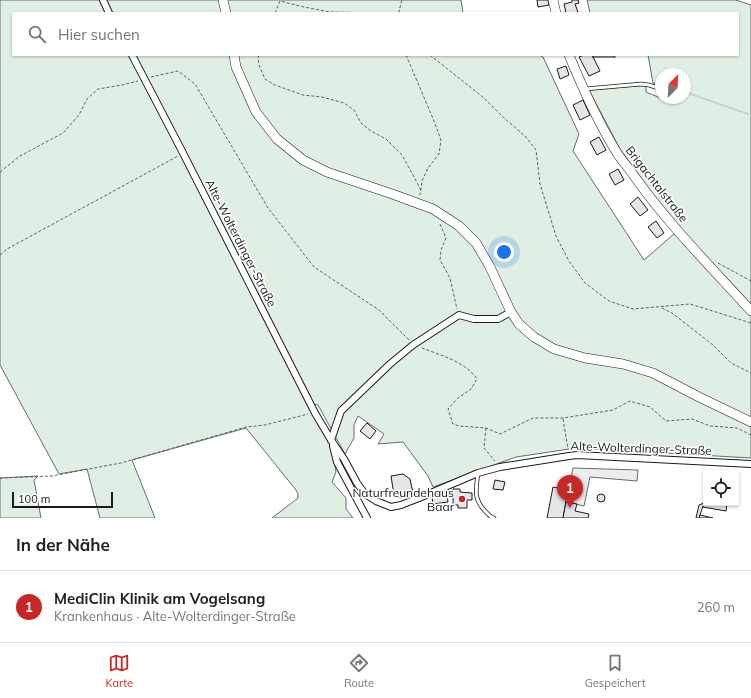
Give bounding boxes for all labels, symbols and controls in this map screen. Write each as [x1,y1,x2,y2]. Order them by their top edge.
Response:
search box [12,12,739,56]
icon: search [26,23,48,45]
text: Hier suchen [58,25,140,44]
north arrow [655,68,691,104]
street label: Brigachtalstraße [623,143,691,225]
street label: Alte-Wolterdinger-Straße [202,177,280,309]
your location [494,242,514,262]
street label: Alte-Wolterdinger-Straße [570,438,712,458]
map controls [703,470,739,506]
button: locate [703,470,739,506]
pin: 1 [557,475,583,508]
place label: Naturfreundehaus Baar [352,485,455,514]
scale bar [12,490,113,509]
text: 100 m [18,492,50,506]
marker: Naturfreundehaus Baar [457,494,467,504]
text: In der Nähe [16,534,110,555]
text: MediClin Klinik am Vogelsang [54,589,265,608]
text: 1 [25,599,33,615]
text: 260 m [697,599,735,615]
text: Krankenhaus · Alte-Wolterdinger-Straße [54,608,296,624]
tab: Karte [105,652,133,690]
tab: Route [344,652,374,690]
tab: Gespeichert [585,652,646,690]

